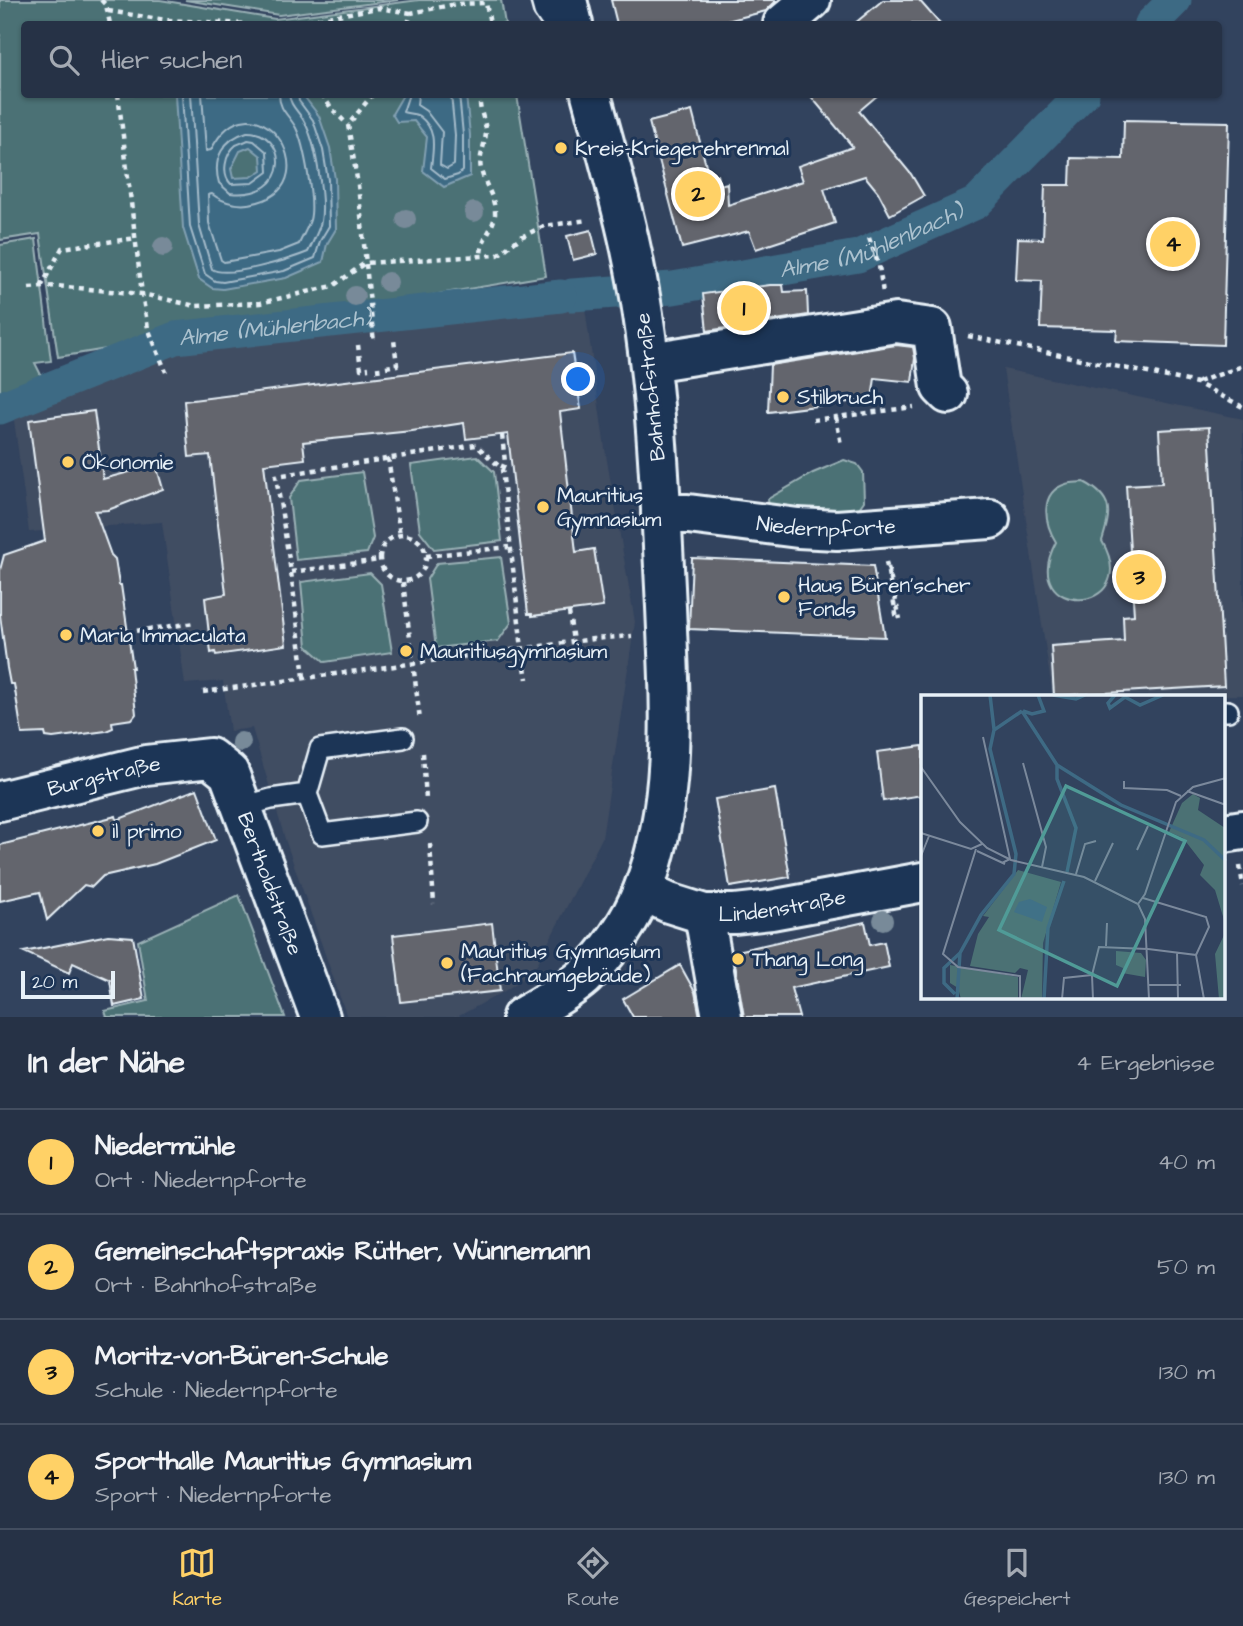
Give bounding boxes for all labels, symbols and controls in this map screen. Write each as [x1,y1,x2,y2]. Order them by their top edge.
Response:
search box [21,21,1222,98]
icon: search [45,41,83,79]
text: Hier suchen [101,42,242,78]
place label: Kreis-Kriegerehrenmal [575,134,789,165]
marker: Kreis-Kriegerehrenmal [553,140,569,156]
pin: 2 [675,168,721,220]
water label: Alme (Mühlenbach) [777,195,971,286]
pin: 4 [1150,218,1196,270]
pin: 1 [721,282,767,334]
water label: Alme (Mühlenbach) [177,301,376,354]
street label: Bahnhofstraße [628,311,673,462]
your location [561,362,595,396]
place label: Stilbruch [797,383,884,412]
marker: Stilbruch [775,389,791,405]
place label: Ökonomie [82,448,174,477]
marker: Ökonomie [60,454,76,470]
place label: Mauritius Gymnasium [557,481,662,536]
marker: Mauritius Gymnasium [535,499,551,515]
street label: Niedernpforte [755,509,897,546]
pin: 3 [1116,551,1162,603]
place label: Haus Büren'scher Fonds [798,571,971,624]
marker: Haus Büren'scher Fonds [776,589,792,605]
place label: Maria Immaculata [80,621,246,650]
marker: Maria Immaculata [58,627,74,643]
place label: Mauritiusgymnasium [420,637,608,668]
marker: Mauritiusgymnasium [398,643,414,659]
inset map [921,695,1226,1000]
street label: Burgstraße [44,750,162,804]
street label: Bertholdstraße [230,808,310,959]
place label: il primo [112,817,182,847]
marker: il primo [90,823,106,839]
street label: Lindenstraße [718,883,848,929]
place label: Mauritius Gymnasium (Fachraumgebäude) [461,937,661,992]
place label: Thang Long [752,945,864,976]
marker: Thang Long [730,951,746,967]
marker: Mauritius Gymnasium (Fachraumgebäude) [439,955,455,971]
scale bar [21,968,116,1000]
text: 20 m [32,969,77,996]
text: In der Nähe [28,1042,185,1084]
text: 4 Ergebnisse [1076,1047,1215,1079]
text: Niedermühle [95,1128,236,1164]
text: 1 [50,1146,52,1178]
text: 40 m [1158,1146,1215,1178]
text: Ort · Niedernpforte [95,1164,307,1196]
text: Gemeinschaftspraxis Rüther, Wünnemann [95,1233,590,1269]
text: 2 [44,1251,58,1283]
text: 50 m [1157,1251,1215,1283]
text: Ort · Bahnhofstraße [95,1269,317,1301]
text: Moritz-von-Büren-Schule [95,1338,389,1374]
text: 3 [45,1356,57,1388]
text: 130 m [1159,1356,1215,1388]
text: Schule · Niedernpforte [95,1374,338,1406]
text: Sporthalle Mauritius Gymnasium [95,1443,471,1479]
text: 4 [43,1461,59,1493]
text: 130 m [1159,1461,1215,1493]
text: Sport · Niedernpforte [95,1479,332,1511]
tab: Karte [172,1544,222,1613]
tab: Route [567,1544,619,1613]
tab: Gespeichert [964,1544,1071,1613]

